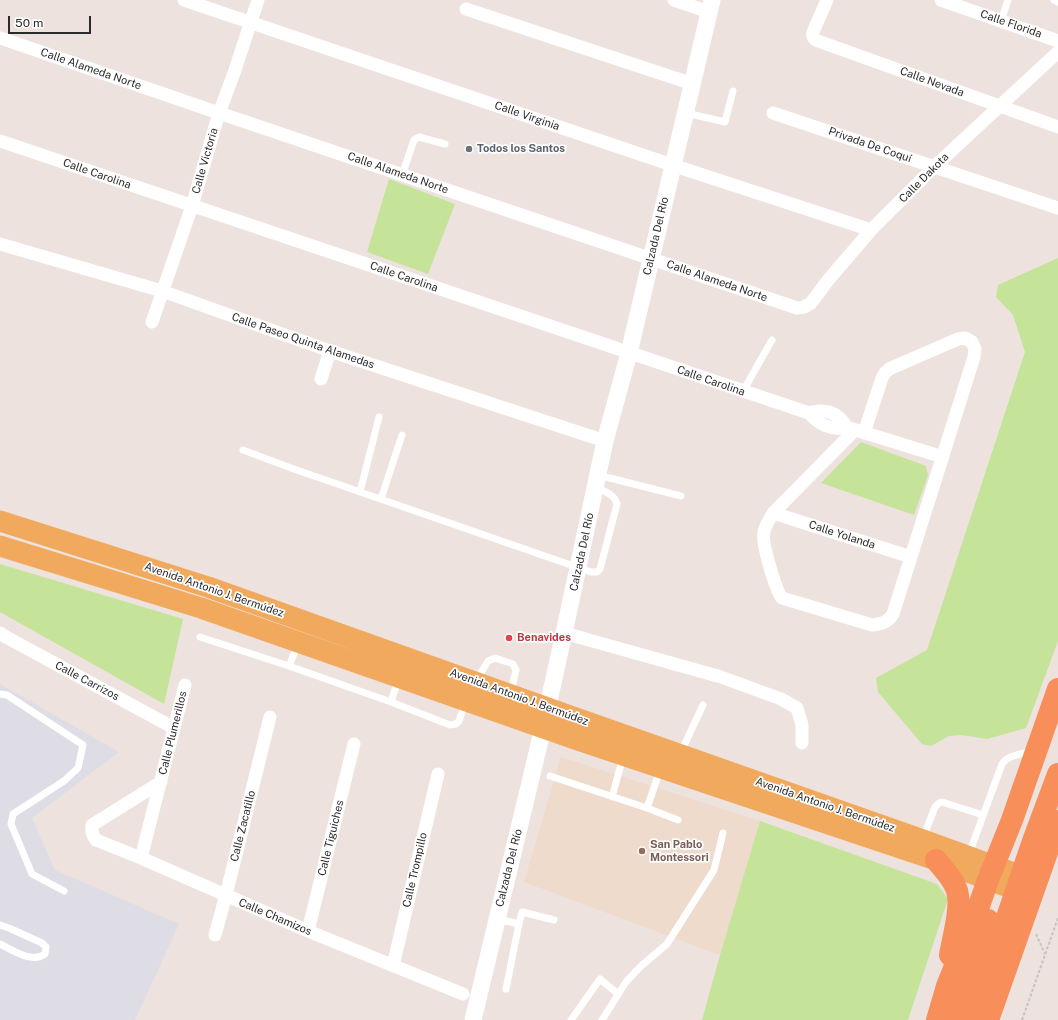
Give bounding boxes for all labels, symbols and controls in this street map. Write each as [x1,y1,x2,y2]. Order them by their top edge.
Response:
street label: Calle Florida [979,7,1043,41]
scale bar [10,8,93,34]
text: 50 m [15,16,43,30]
street label: Calle Alameda Norte [39,46,143,92]
street label: Calle Nevada [898,64,966,100]
street label: Calle Virginia [493,99,561,133]
street label: Privada De Coquí [827,125,913,165]
street label: Calle Victoria [189,126,221,196]
place label: Todos los Santos [477,142,565,156]
marker: Todos los Santos [464,144,474,154]
street label: Calle Alameda Norte [346,150,450,196]
street label: Calle Dakota [896,150,952,206]
street label: Calle Carolina [61,156,133,192]
street label: Calzada Del Río [641,196,671,276]
street label: Calle Alameda Norte [665,258,769,304]
street label: Calle Carolina [368,259,440,295]
street label: Calle Paseo Quinta Alamedas [230,310,376,372]
street label: Calle Carolina [675,363,747,399]
street label: Calzada Del Río [567,512,597,592]
street label: Calle Yolanda [807,518,877,552]
street label: Avenida Antonio J. Bermúdez [143,560,285,620]
place label: Benavides [517,631,571,645]
marker: Benavides [504,633,514,643]
street label: Calle Carrizos [53,659,121,703]
street label: Avenida Antonio J. Bermúdez [448,666,590,728]
street label: Calle Plumerillos [156,690,190,776]
street label: Avenida Antonio J. Bermúdez [754,775,896,835]
street label: Calle Zacatillo [228,789,258,863]
street label: Calle Tiguiches [315,799,347,877]
street label: Calzada Del Río [493,828,525,908]
street label: Calle Trompillo [400,831,430,909]
place label: San Pablo Montessori [650,838,709,864]
marker: San Pablo Montessori [637,846,647,856]
street label: Calle Chamizos [237,896,313,938]

